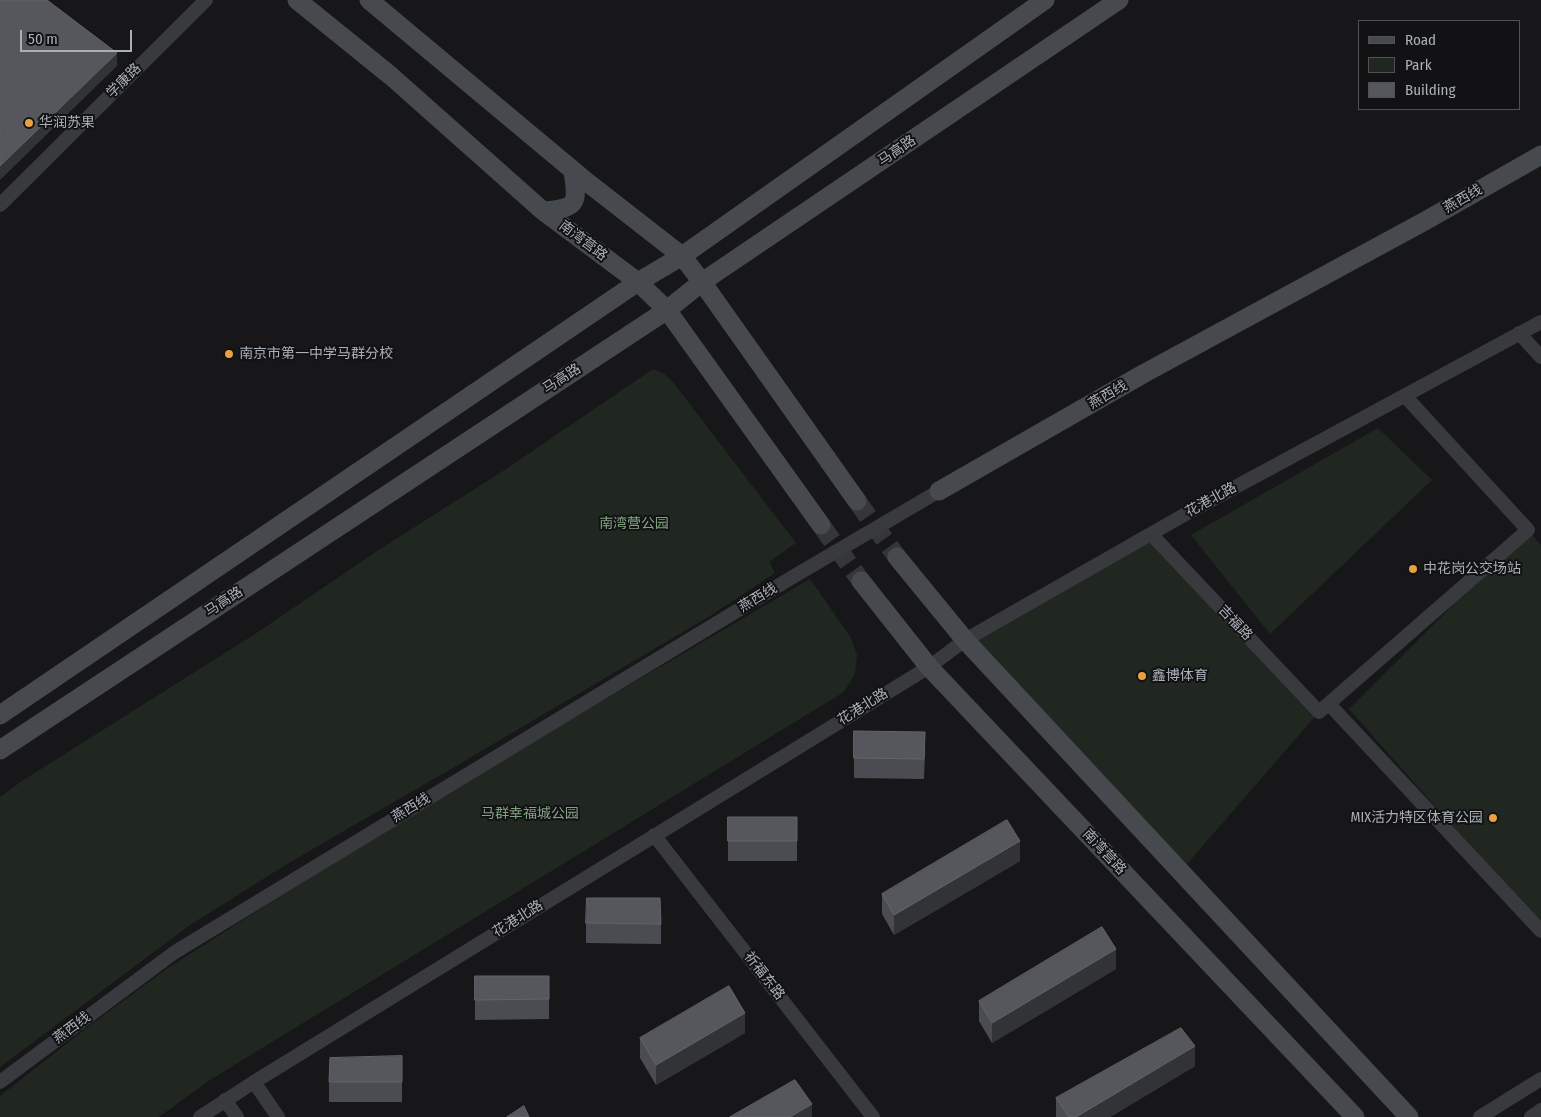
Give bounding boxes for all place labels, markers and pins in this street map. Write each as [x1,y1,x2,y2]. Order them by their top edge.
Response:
place label: 华润苏果 [39,115,95,131]
marker: 华润苏果 [23,117,35,129]
place label: 南京市第一中学马群分校 [239,346,393,362]
marker: 南京市第一中学马群分校 [223,348,235,360]
place label: 中花岗公交场站 [1423,561,1521,577]
marker: 中花岗公交场站 [1407,563,1419,575]
place label: 鑫博体育 [1152,668,1208,684]
marker: 鑫博体育 [1136,670,1148,682]
place label: MIX活力特区体育公园 [1351,810,1483,826]
marker: MIX活力特区体育公园 [1487,812,1499,824]

